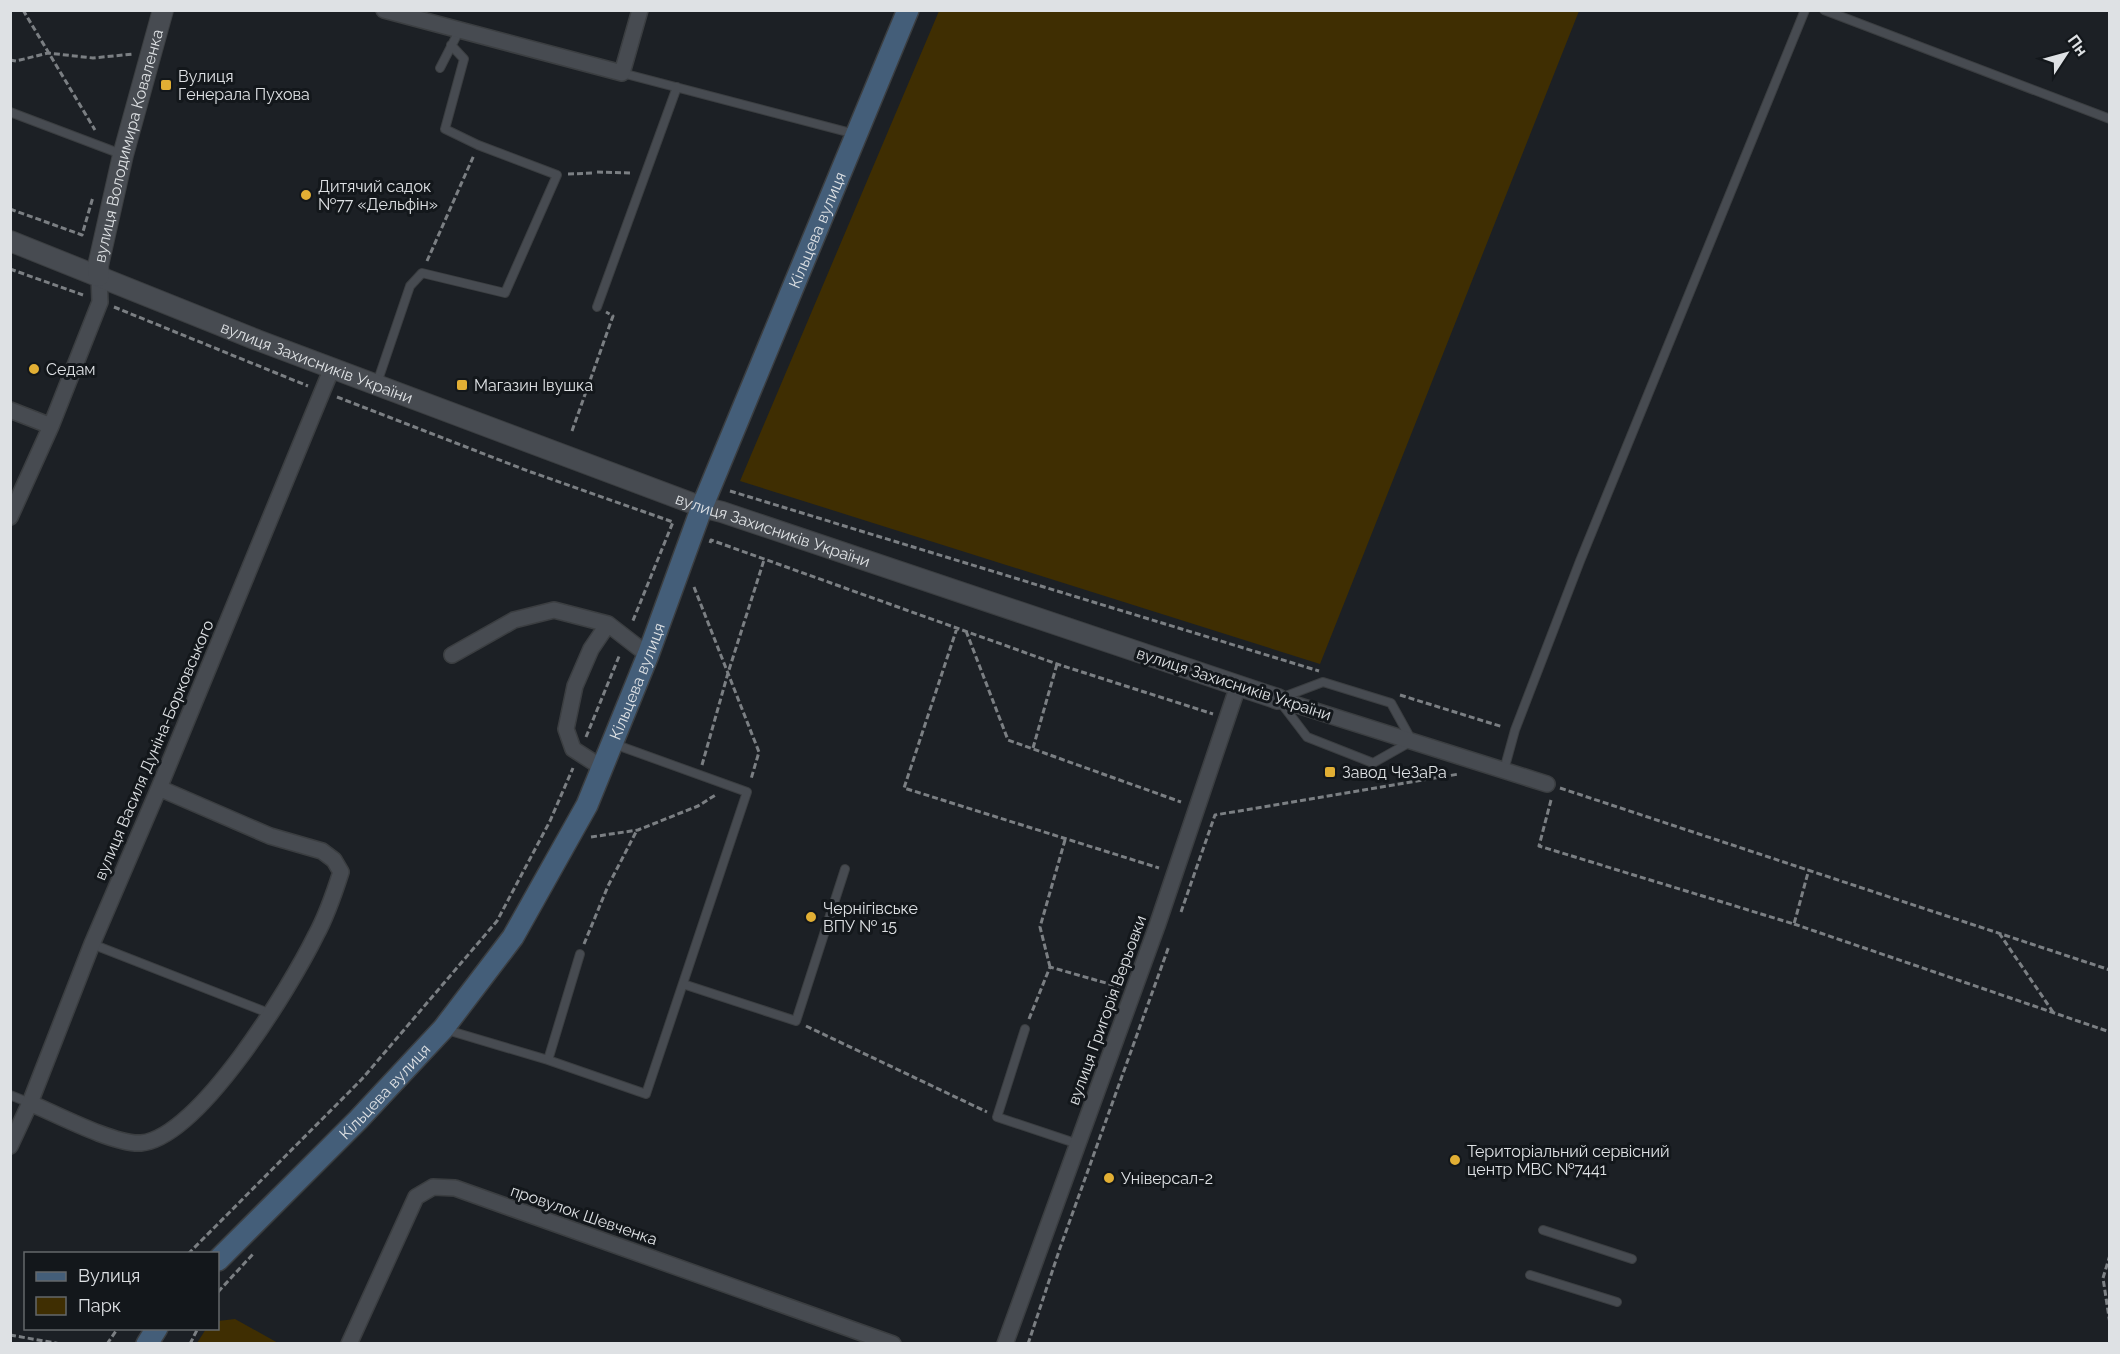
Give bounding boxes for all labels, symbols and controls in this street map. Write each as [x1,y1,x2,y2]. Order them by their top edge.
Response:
north arrow [2036,24,2096,84]
street label: вулиця Володимира Коваленка [90,27,167,264]
text: Пн [2064,31,2092,60]
place label: Вулиця Генерала Пухова [178,67,310,104]
marker: Вулиця Генерала Пухова [159,78,173,92]
street label: Кільцева вулиця [784,169,849,291]
place label: Дитячий садок №77 «Дельфін» [318,177,438,214]
marker: Дитячий садок №77 «Дельфін» [299,188,313,202]
street label: вулиця Захисників України [218,317,416,407]
place label: Седам [46,360,96,379]
marker: Седам [27,362,41,376]
place label: Магазин Івушка [474,376,593,395]
marker: Магазин Івушка [455,378,469,392]
street label: вулиця Захисників України [673,489,873,571]
street label: вулиця Василя Дуніна-Борковського [90,617,218,883]
street label: Кільцева вулиця [605,620,668,742]
street label: вулиця Захисників України [1134,644,1334,724]
place label: Завод ЧеЗаРа [1342,763,1447,782]
marker: Завод ЧеЗаРа [1323,765,1337,779]
place label: Чернігівське ВПУ № 15 [823,899,918,936]
marker: Чернігівське ВПУ № 15 [804,910,818,924]
street label: вулиця Григорія Верьовки [1064,913,1150,1107]
street label: Кільцева вулиця [335,1040,434,1143]
place label: Територіальний сервісний центр МВС №7441 [1467,1142,1669,1179]
marker: Територіальний сервісний центр МВС №7441 [1448,1153,1462,1167]
place label: Універсал-2 [1121,1169,1213,1188]
marker: Універсал-2 [1102,1171,1116,1185]
street label: провулок Шевченка [508,1181,660,1249]
legend [24,1252,219,1330]
text: Вулиця [78,1265,140,1286]
text: Парк [78,1295,121,1316]

